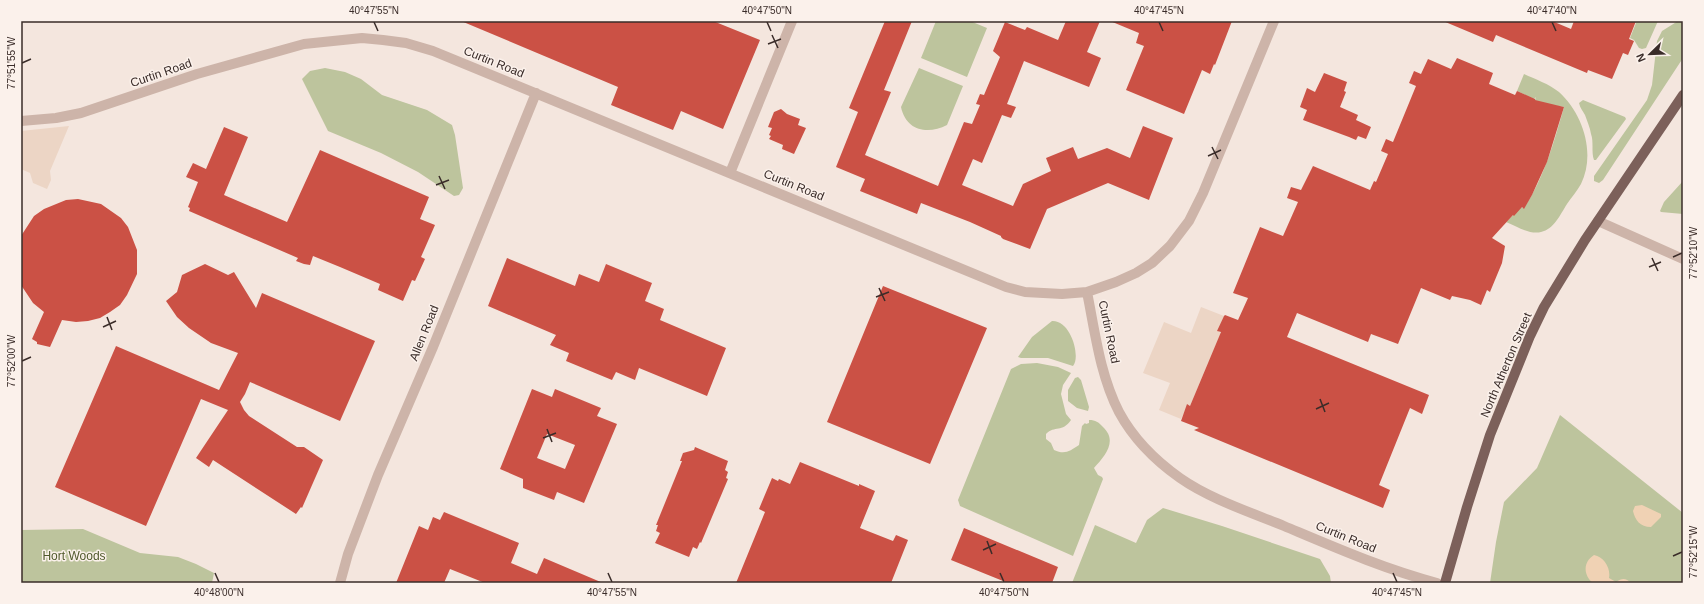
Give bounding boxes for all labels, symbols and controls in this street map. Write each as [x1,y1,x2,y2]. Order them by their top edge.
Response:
text: 40°47'55"N [349,5,399,16]
text: 40°47'50"N [742,5,792,16]
text: 40°47'45"N [1134,5,1184,16]
text: 40°47'40"N [1527,5,1577,16]
north arrow [1630,34,1670,74]
text: 77°51'55"W [6,36,17,89]
street label: Curtin Road [462,44,526,80]
text: N [1634,52,1648,64]
street label: Curtin Road [128,56,194,90]
street label: Curtin Road [762,167,826,203]
text: 77°52'10"W [1688,226,1699,279]
street label: Curtin Road [1095,299,1123,365]
street label: Allen Road [407,303,441,363]
street label: North Atherton Street [1478,310,1535,420]
text: 77°52'00"W [6,334,17,387]
street label: Curtin Road [1314,519,1378,555]
text: 77°52'15"W [1688,525,1699,578]
park label: Hort Woods [42,549,106,563]
text: 40°48'00"N [194,587,244,598]
text: 40°47'55"N [587,587,637,598]
text: 40°47'50"N [979,587,1029,598]
text: 40°47'45"N [1372,587,1422,598]

